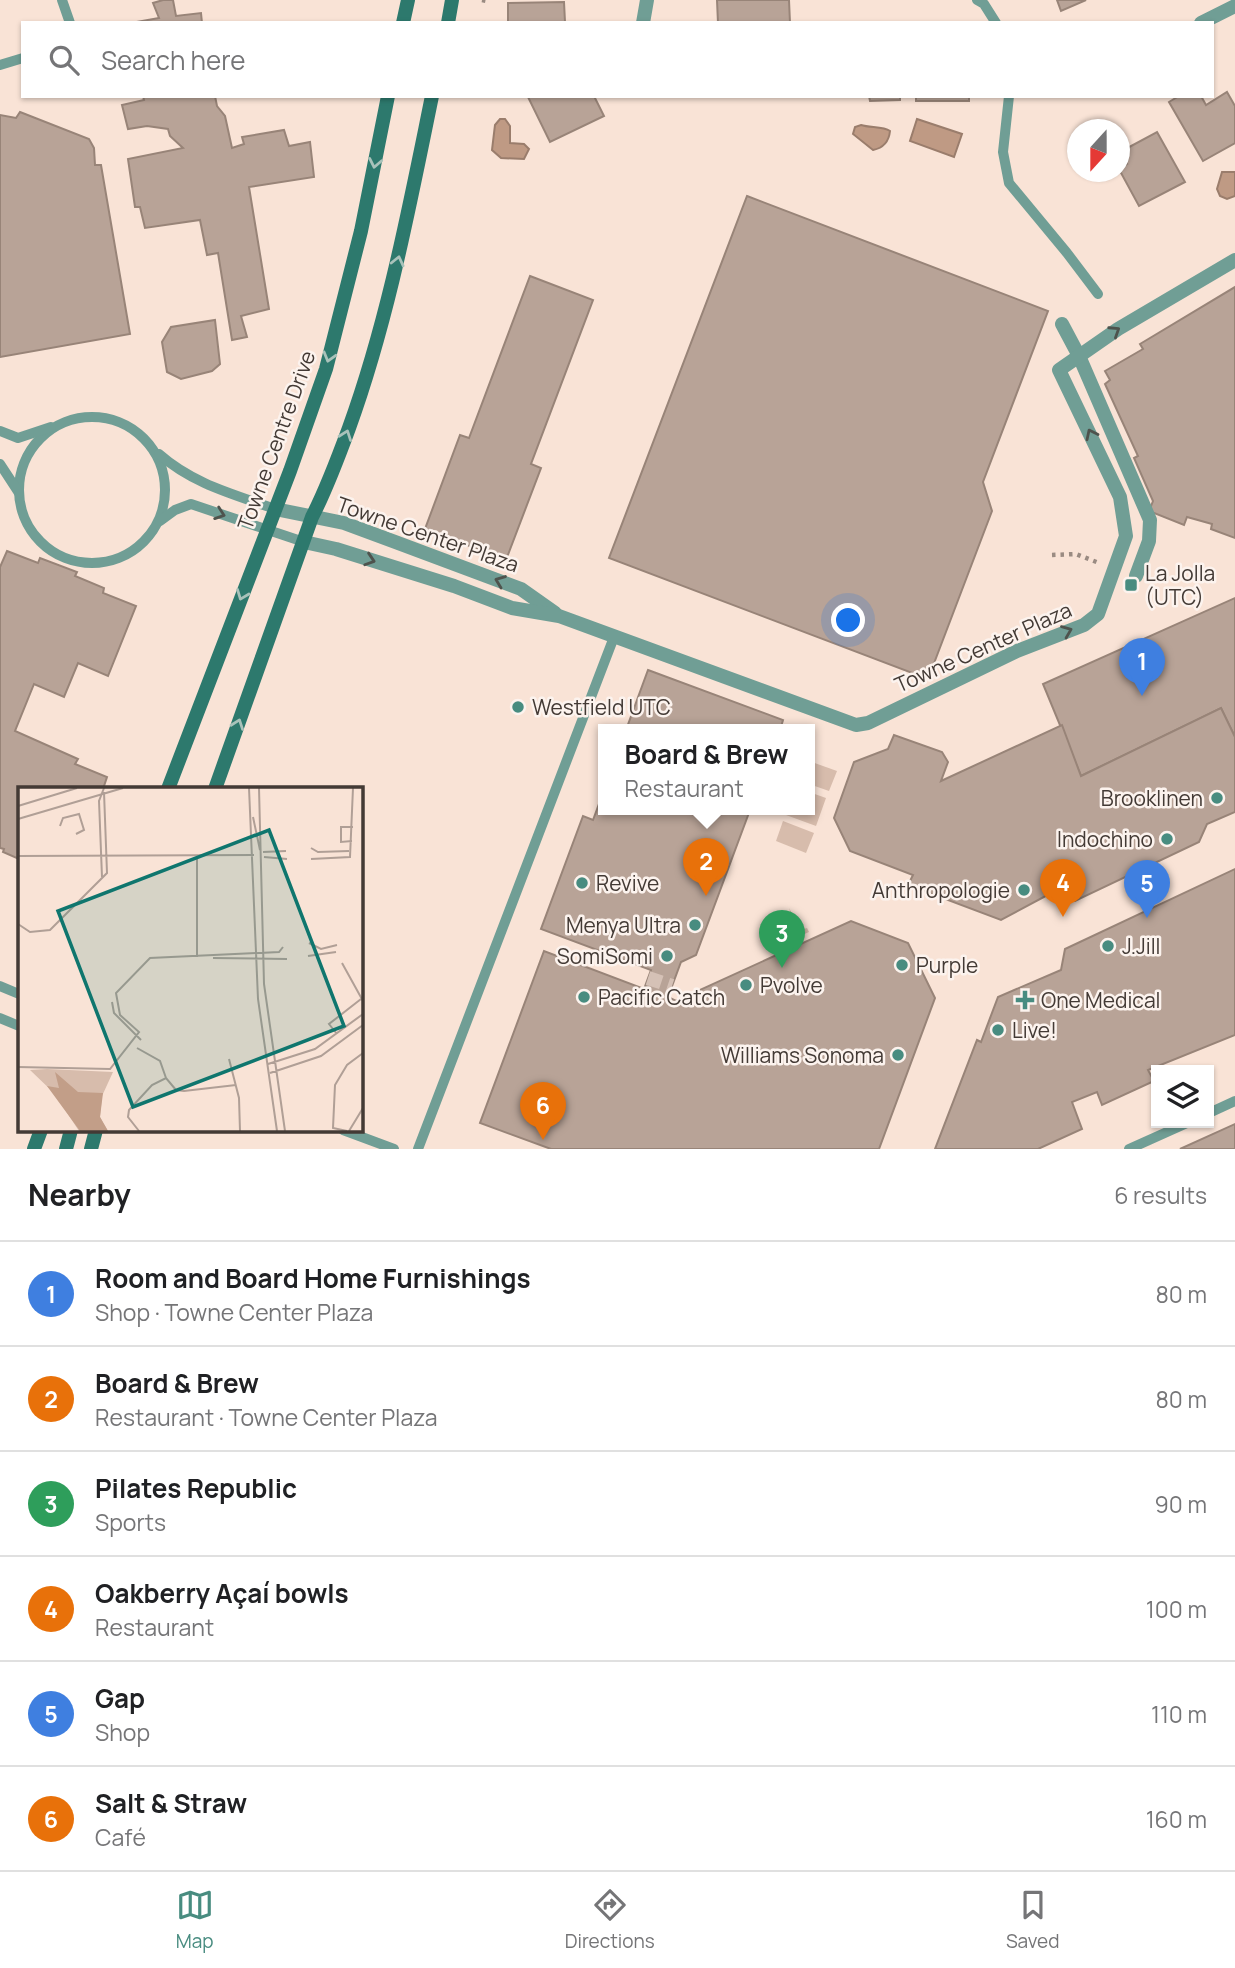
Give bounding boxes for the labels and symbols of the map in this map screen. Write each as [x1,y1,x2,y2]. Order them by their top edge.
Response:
north arrow [1067,119,1130,182]
one-way arrow [368,157,383,169]
one-way arrow [389,255,404,267]
one-way arrow [1107,327,1120,339]
street label: Towne Centre Drive [231,347,321,533]
one-way arrow [322,351,337,363]
one-way arrow [338,429,352,441]
one-way arrow [1085,429,1099,441]
street label: Towne Center Plaza [333,490,523,578]
one-way arrow [213,506,225,520]
one-way arrow [363,551,375,566]
place label: La Jolla (UTC) [1145,559,1215,611]
one-way arrow [495,576,507,590]
marker: La Jolla (UTC) [1123,577,1139,593]
one-way arrow [236,588,250,600]
street label: Towne Center Plaza [890,595,1076,699]
your location [831,603,865,637]
one-way arrow [1061,626,1073,640]
pin: 1 [1119,638,1165,696]
place label: Westfield UTC [532,693,671,721]
marker: Westfield UTC [510,699,526,715]
one-way arrow [230,719,244,731]
place label: Brooklinen [1101,784,1203,812]
inset map [18,787,362,1132]
marker: Brooklinen [1209,790,1225,806]
place label: Indochino [1057,825,1153,853]
marker: Indochino [1159,831,1175,847]
pin: 2 [683,838,729,896]
pin: 4 [1040,859,1086,917]
pin: 5 [1124,860,1170,918]
place label: Revive [596,869,659,897]
marker: Revive [574,875,590,891]
place label: Anthropologie [872,876,1010,904]
marker: Anthropologie [1016,882,1032,898]
pin: 3 [759,910,805,968]
place label: Menya Ultra [566,911,681,939]
marker: Menya Ultra [687,917,703,933]
place label: J.Jill [1122,932,1160,960]
marker: J.Jill [1100,938,1116,954]
place label: SomiSomi [557,942,653,970]
marker: SomiSomi [659,948,675,964]
place label: Purple [916,951,978,979]
marker: Purple [894,957,910,973]
place label: Pvolve [760,971,823,999]
marker: Pvolve [738,977,754,993]
place label: Pacific Catch [598,983,725,1011]
place label: One Medical [1041,986,1160,1014]
marker: Pacific Catch [576,989,592,1005]
marker: One Medical [1015,990,1035,1010]
place label: Live! [1012,1016,1057,1044]
marker: Live! [990,1022,1006,1038]
place label: Williams Sonoma [721,1041,884,1069]
marker: Williams Sonoma [890,1047,906,1063]
pin: 6 [520,1082,566,1140]

